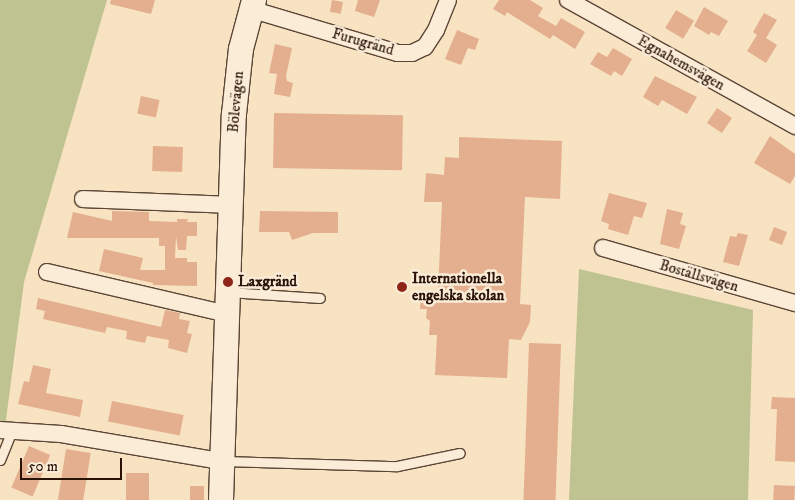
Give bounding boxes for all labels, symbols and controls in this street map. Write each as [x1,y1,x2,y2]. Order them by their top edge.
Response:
street label: Furugränd [330,25,396,59]
street label: Egnahemsvägen [634,32,728,94]
street label: Bölevägen [224,70,248,134]
street label: Boställsvägen [657,256,741,296]
place label: Internationella engelska skolan [412,269,504,304]
place label: Laxgränd [238,273,297,291]
marker: Laxgränd [222,276,234,288]
marker: Internationella engelska skolan [396,281,408,293]
scale bar [22,448,125,480]
text: 50 m [28,457,58,476]

